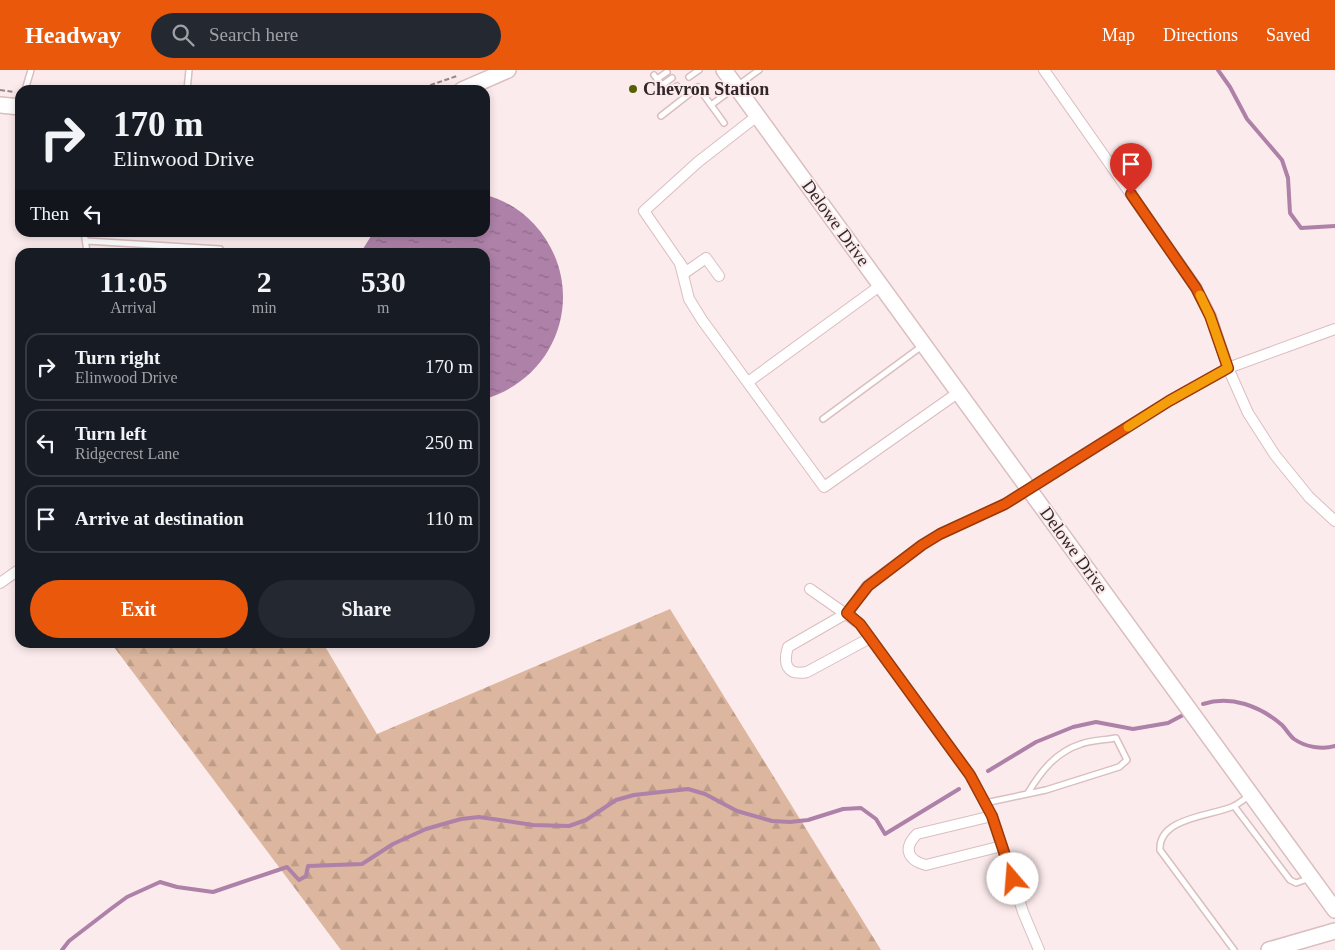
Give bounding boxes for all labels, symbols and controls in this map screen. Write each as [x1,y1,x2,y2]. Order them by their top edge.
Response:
search box [151,13,501,58]
icon: search [169,21,197,49]
text: Headway [25,22,121,48]
text: Search here [209,24,298,45]
text: Map [1102,25,1135,45]
text: Directions [1163,25,1238,45]
text: Saved [1266,25,1310,45]
place label: Chevron Station [643,79,769,99]
marker: Chevron Station [627,83,639,95]
icon: right [30,105,95,170]
text: 170 m [113,105,203,144]
pin [1110,143,1152,194]
text: Elinwood Drive [113,146,254,171]
icon: arrive [1117,150,1145,178]
street label: Delowe Drive [798,176,874,270]
icon: left [79,200,107,228]
text: Then [30,203,69,224]
text: 11:05 [99,265,168,298]
text: 2 [257,265,272,298]
text: 530 [361,265,406,298]
text: Arrival [110,299,156,316]
text: min [252,299,277,316]
text: m [377,299,390,316]
text: Turn right [75,347,160,368]
icon: right [32,353,60,381]
text: 170 m [425,356,473,377]
text: Elinwood Drive [75,369,178,386]
text: Turn left [75,423,147,444]
icon: left [32,429,60,457]
text: 250 m [425,432,473,453]
text: Ridgecrest Lane [75,445,179,462]
street label: Delowe Drive [1036,503,1112,597]
icon: arrive [32,505,60,533]
text: Arrive at destination [75,508,244,529]
text: 110 m [426,508,473,529]
button: Exit [30,580,248,638]
button: Share [258,580,475,638]
position arrow [986,852,1038,904]

